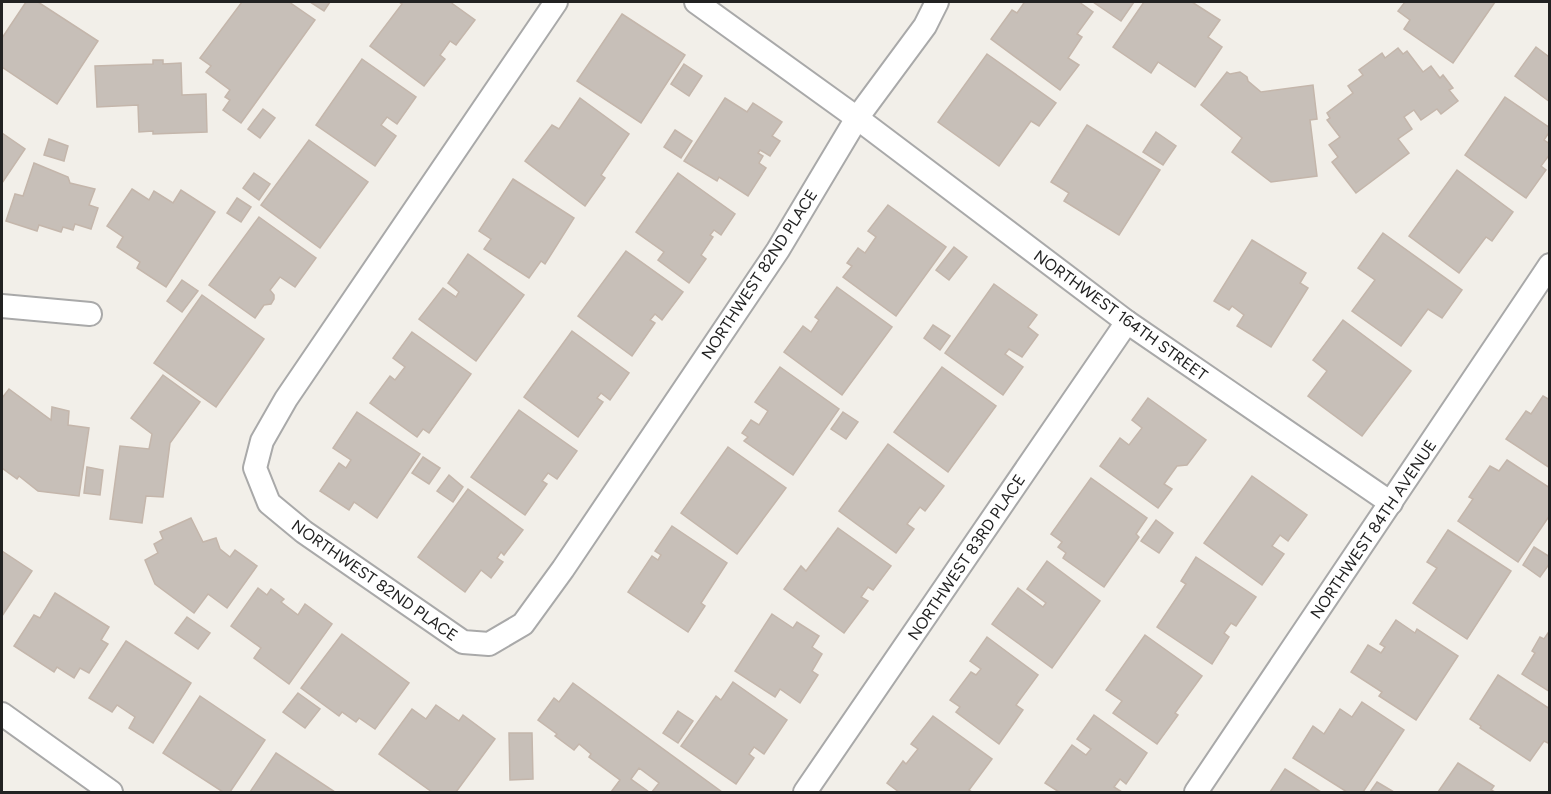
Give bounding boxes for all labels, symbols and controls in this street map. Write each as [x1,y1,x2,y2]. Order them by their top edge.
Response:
street label: NORTHWEST 82ND PLACE [697,186,821,363]
street label: NORTHWEST 164TH STREET [1030,246,1211,385]
street label: NORTHWEST 84TH AVENUE [1306,436,1440,622]
street label: NORTHWEST 83RD PLACE [904,471,1029,644]
street label: NORTHWEST 82ND PLACE [288,516,461,645]

